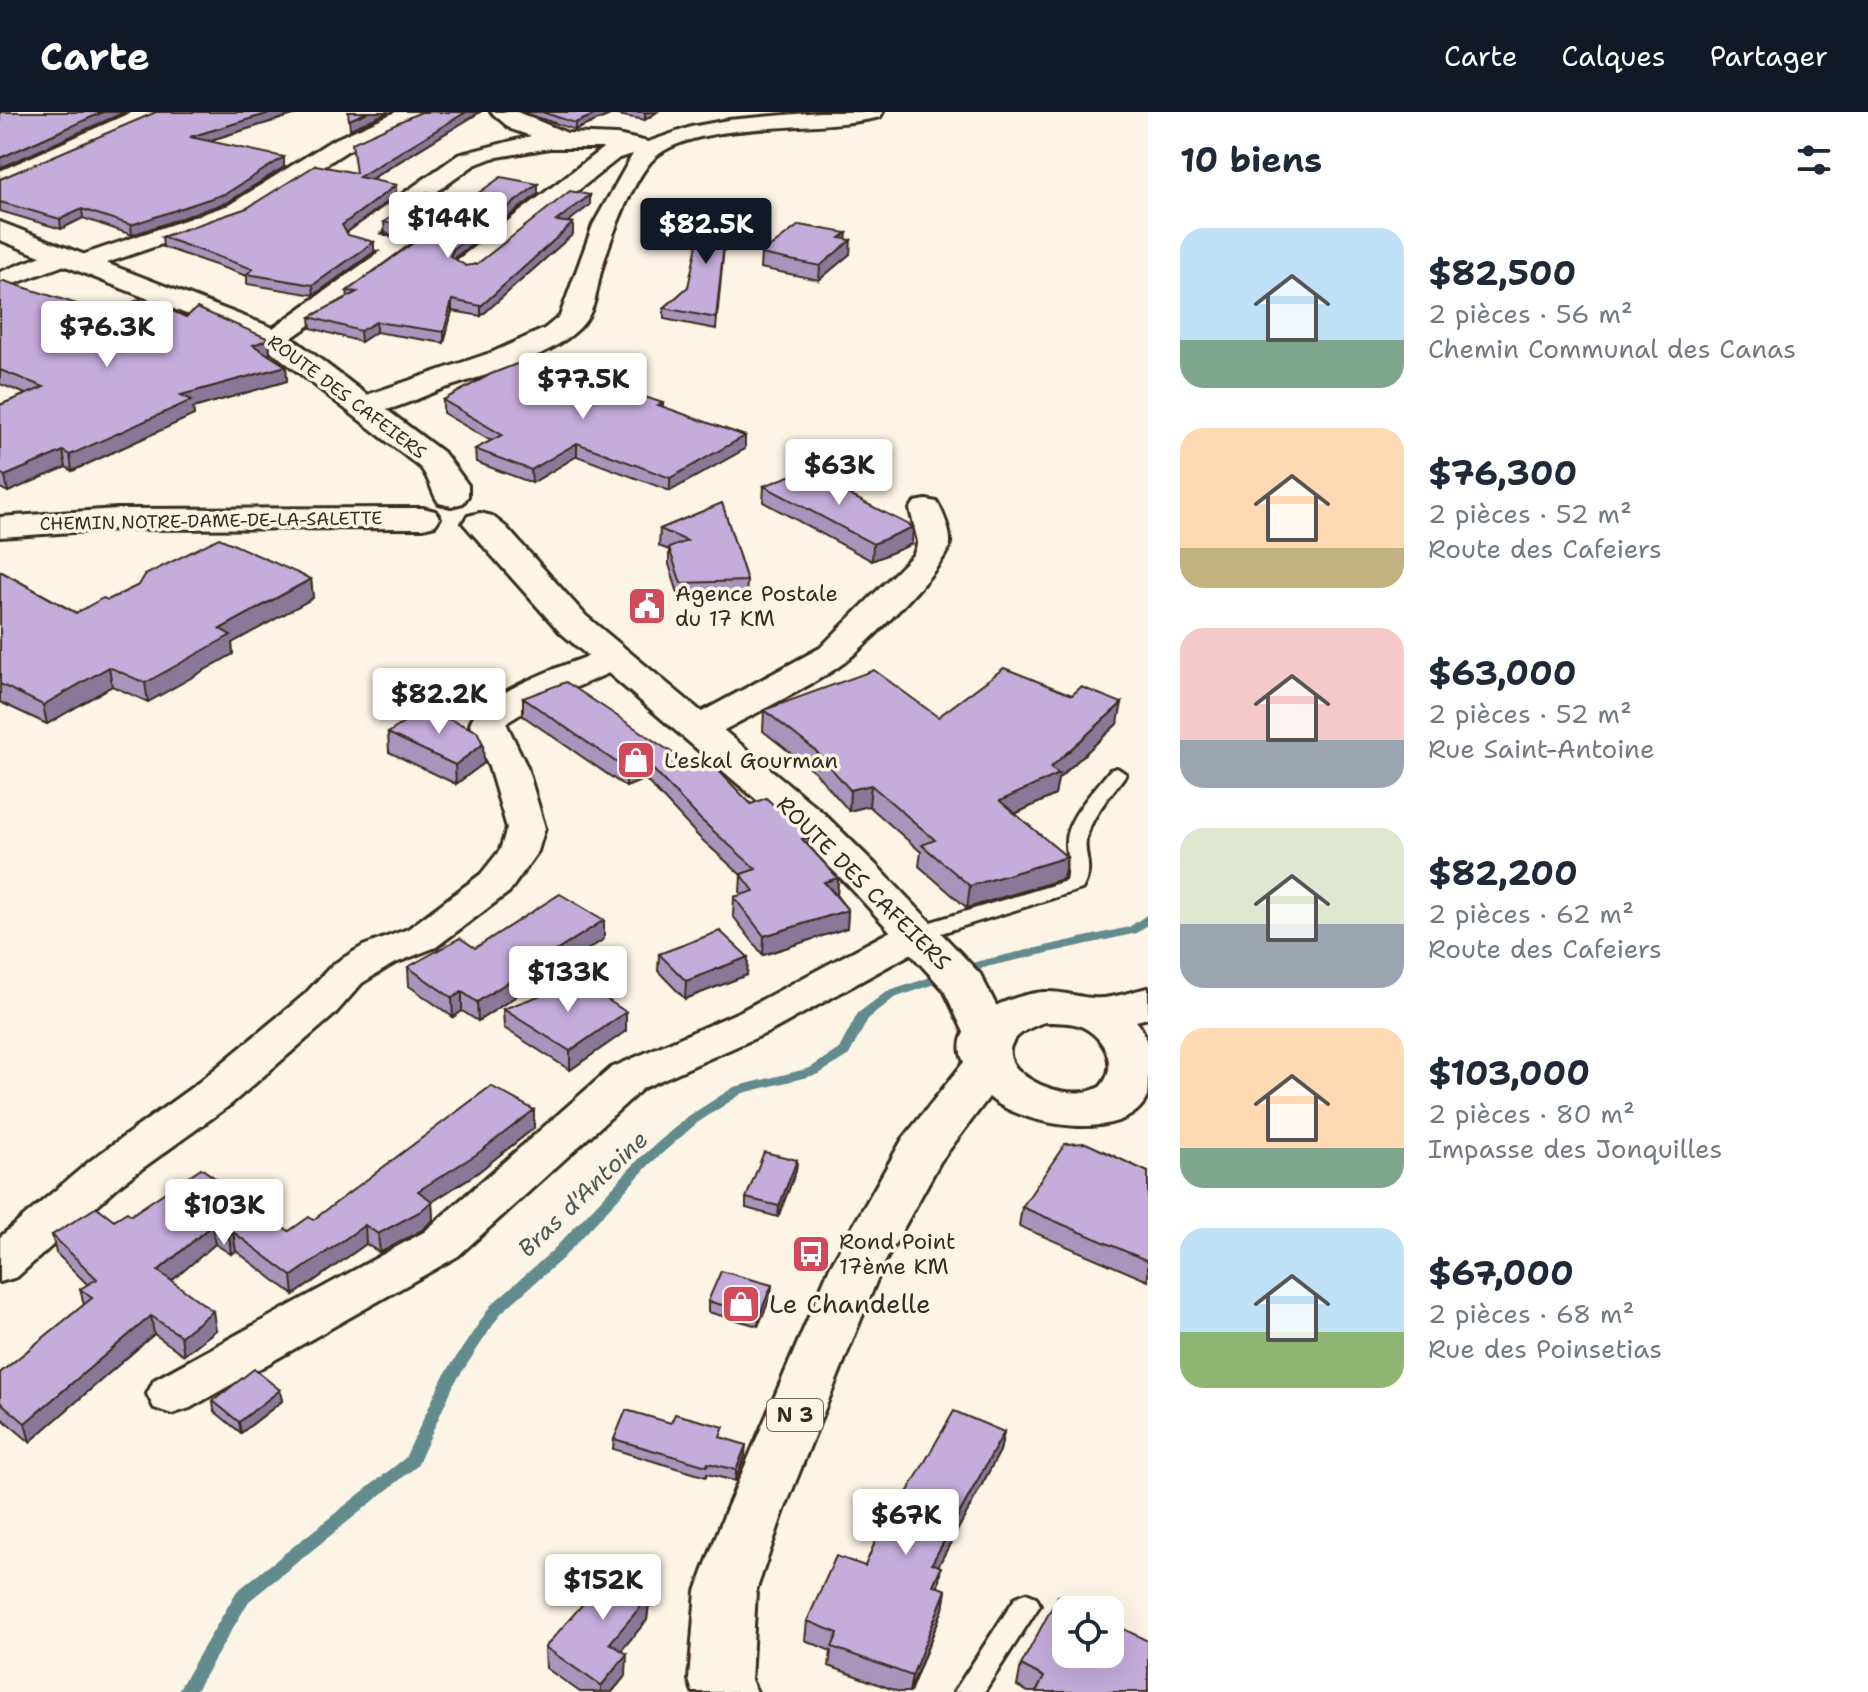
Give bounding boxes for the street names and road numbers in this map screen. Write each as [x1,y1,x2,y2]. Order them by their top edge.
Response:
street label: ROUTE DES CAFEIERS [263,330,431,464]
street label: CHEMIN NOTRE-DAME-DE-LA-SALETTE [39,506,383,536]
street label: ROUTE DES CAFEIERS [770,790,957,977]
road number: N 3 [767,1399,823,1431]

